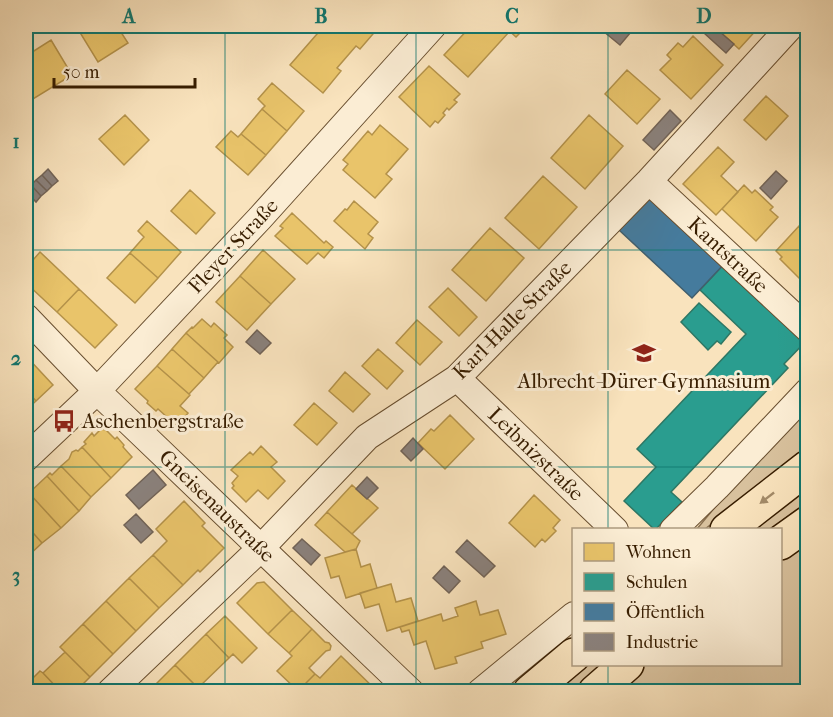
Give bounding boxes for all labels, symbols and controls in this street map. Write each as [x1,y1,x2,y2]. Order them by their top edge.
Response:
text: A [121,5,137,28]
text: B [314,5,328,28]
text: C [505,5,519,28]
text: D [696,5,712,28]
scale bar [54,51,195,89]
text: 50 m [63,62,100,83]
text: 1 [12,130,20,153]
street label: Fleyer Straße [183,194,283,298]
street label: Kantstraße [683,212,773,298]
street label: Karl-Halle-Straße [448,256,576,384]
school or university icon: Albrecht-Dürer-Gymnasium [631,340,657,366]
text: 2 [11,347,21,370]
place label: Albrecht-Dürer-Gymnasium [517,369,771,393]
street label: Leibnizstraße [483,402,589,506]
bus stop icon: Aschenbergstraße [51,408,77,434]
place label: Aschenbergstraße [81,409,244,433]
street label: Gneisenaustraße [154,445,280,567]
one-way arrow [759,491,774,503]
legend [572,528,782,666]
text: Wohnen [625,542,692,563]
text: 3 [12,564,20,587]
text: Schulen [626,572,688,593]
text: Öffentlich [626,601,705,623]
text: Industrie [626,632,698,653]

